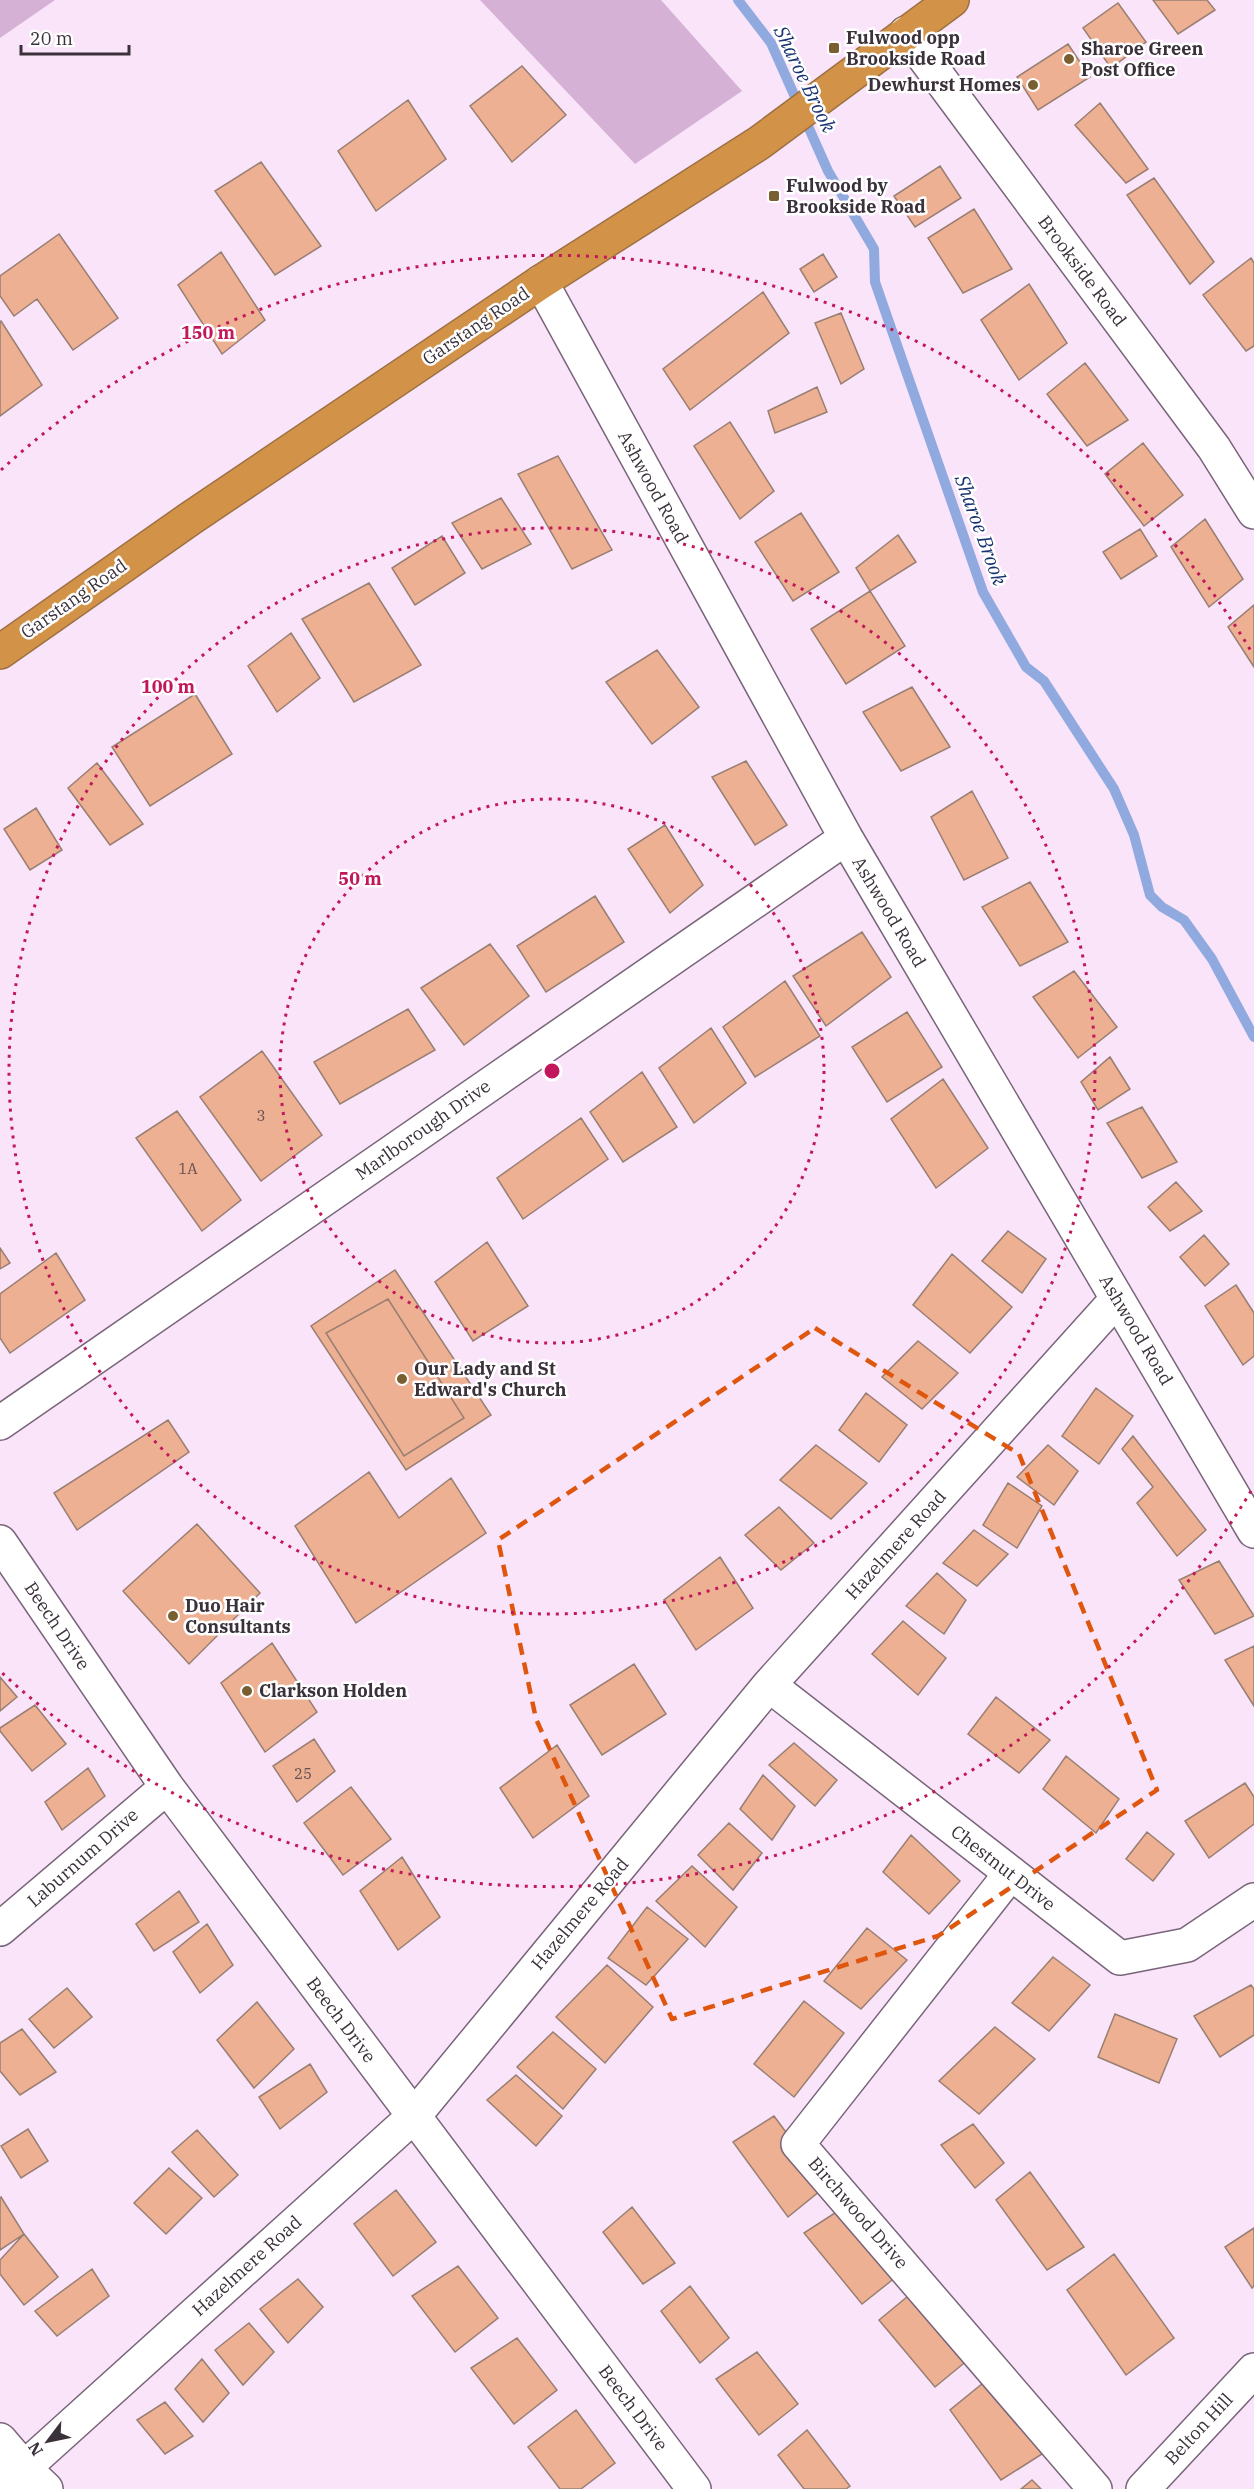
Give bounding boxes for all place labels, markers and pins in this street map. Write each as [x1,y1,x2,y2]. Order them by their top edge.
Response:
place label: Fulwood opp Brookside Road [846,26,986,70]
place label: Sharoe Green Post Office [1081,37,1203,81]
marker: Fulwood opp Brookside Road [827,41,841,55]
marker: Sharoe Green Post Office [1062,52,1076,66]
place label: Dewhurst Homes [868,73,1021,96]
marker: Dewhurst Homes [1026,78,1040,92]
place label: Fulwood by Brookside Road [786,174,926,218]
marker: Fulwood by Brookside Road [767,189,781,203]
centre of rings [542,1061,562,1081]
place label: Our Lady and St Edward's Church [414,1357,567,1401]
marker: Our Lady and St Edward's Church [395,1372,409,1386]
place label: Duo Hair Consultants [185,1594,291,1638]
marker: Duo Hair Consultants [166,1609,180,1623]
place label: Clarkson Holden [259,1679,407,1702]
marker: Clarkson Holden [240,1684,254,1698]

